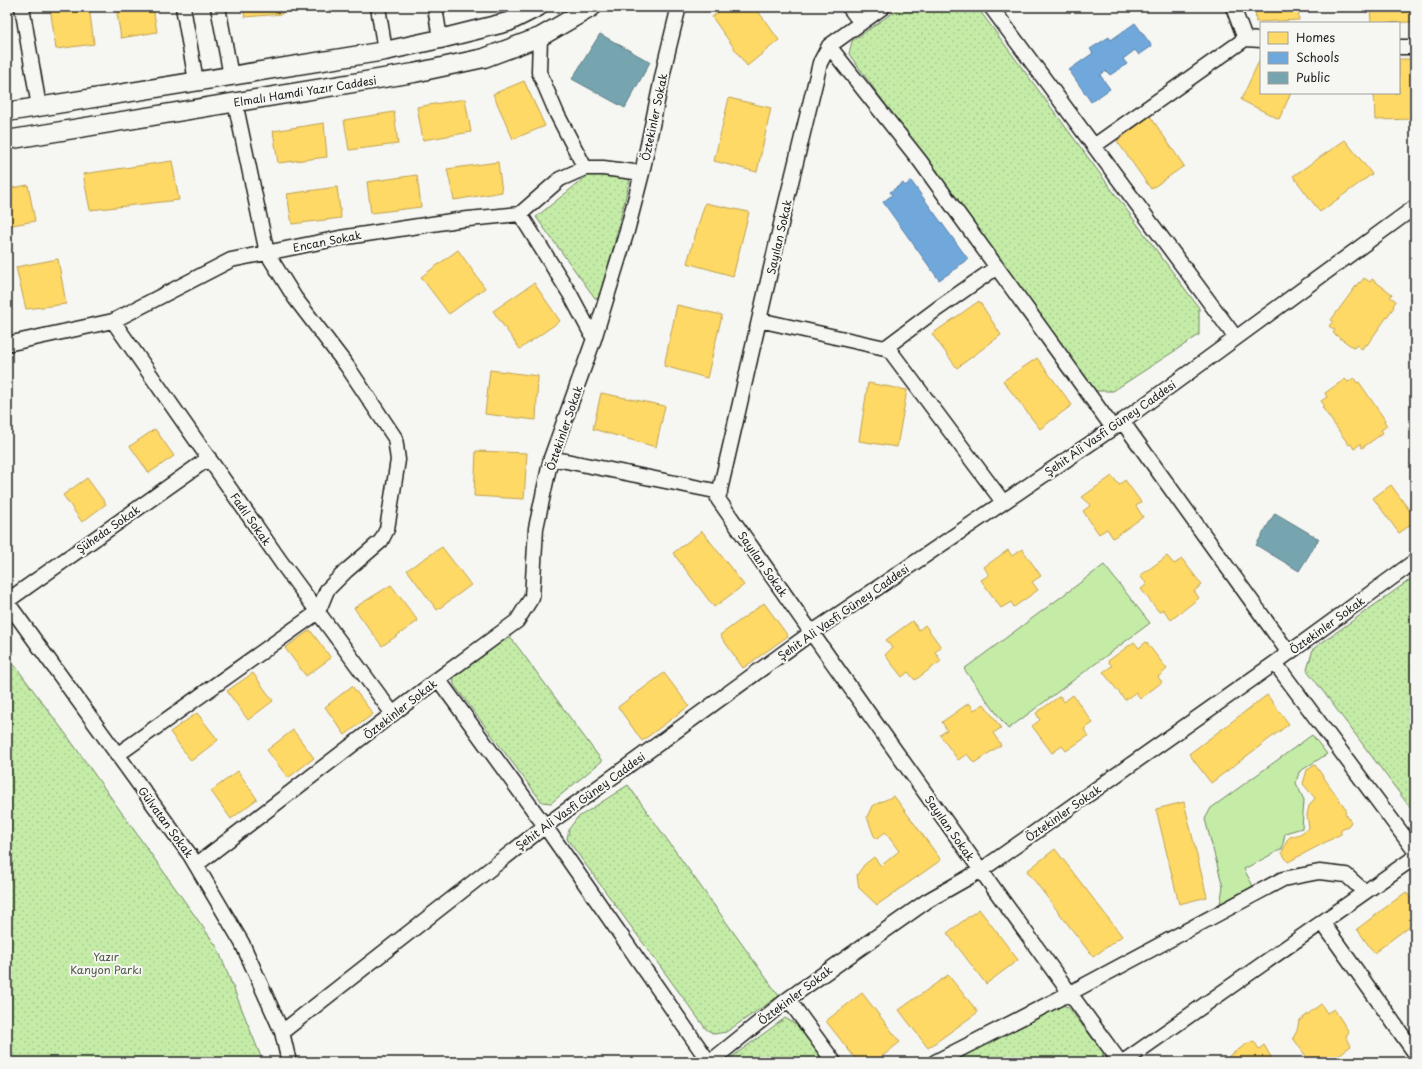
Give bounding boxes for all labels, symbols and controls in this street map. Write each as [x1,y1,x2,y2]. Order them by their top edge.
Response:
legend [1260,22,1400,94]
text: Homes [1296,28,1335,46]
text: Schools [1296,48,1340,66]
text: Public [1296,68,1330,86]
street label: Elmalı Hamdi Yazır Caddesi [232,71,378,111]
street label: Öztekinler Sokak [636,71,672,162]
street label: Sayılan Sokak [762,197,796,276]
street label: Encan Sokak [291,226,363,256]
street label: Şehit Ali Vasfi Güney Caddesi [1041,376,1179,480]
street label: Öztekinler Sokak [541,382,587,473]
street label: Fadıl Sokak [227,489,276,549]
street label: Şüheda Sokak [73,500,144,557]
street label: Sayılan Sokak [734,528,792,601]
street label: Şehit Ali Vasfi Güney Caddesi [774,560,912,664]
street label: Öztekinler Sokak [1286,592,1369,658]
street label: Öztekinler Sokak [360,674,441,743]
street label: Şehit Ali Vasfi Güney Caddesi [512,748,648,854]
street label: Öztekinler Sokak [1022,780,1105,846]
street label: Gülvatan Sokak [134,783,198,862]
street label: Sayılan Sokak [921,792,979,865]
park label: Yazır Kanyon Parkı [70,948,142,978]
street label: Öztekinler Sokak [754,961,836,1029]

